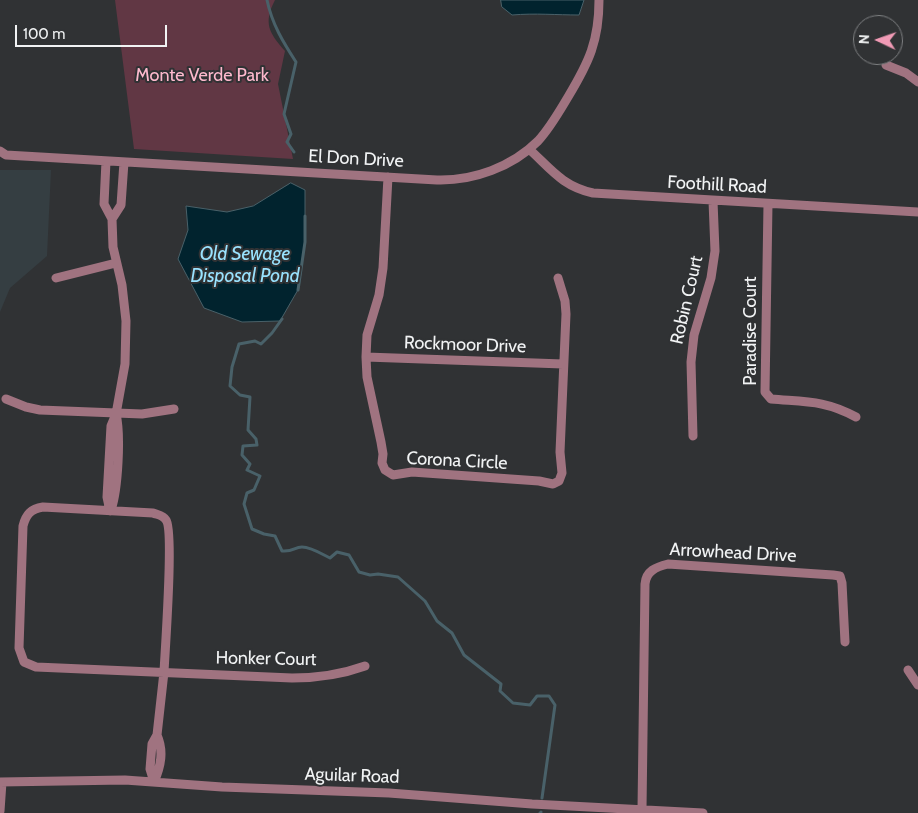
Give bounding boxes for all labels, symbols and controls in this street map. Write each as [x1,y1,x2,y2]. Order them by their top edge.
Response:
scale bar [18,15,170,47]
north arrow [853,15,903,65]
text: 100 m [23,25,65,43]
text: N [855,34,873,45]
park label: Monte Verde Park [135,65,269,87]
street label: El Don Drive [308,146,404,172]
street label: Foothill Road [667,172,767,198]
water label: Old Sewage Disposal Pond [190,243,300,287]
street label: Robin Court [666,254,708,346]
street label: Paradise Court [740,276,762,386]
street label: Rockmoor Drive [403,332,527,358]
street label: Corona Circle [406,448,508,474]
street label: Arrowhead Drive [669,539,797,567]
street label: Honker Court [215,647,317,671]
street label: Aguilar Road [304,764,400,788]

